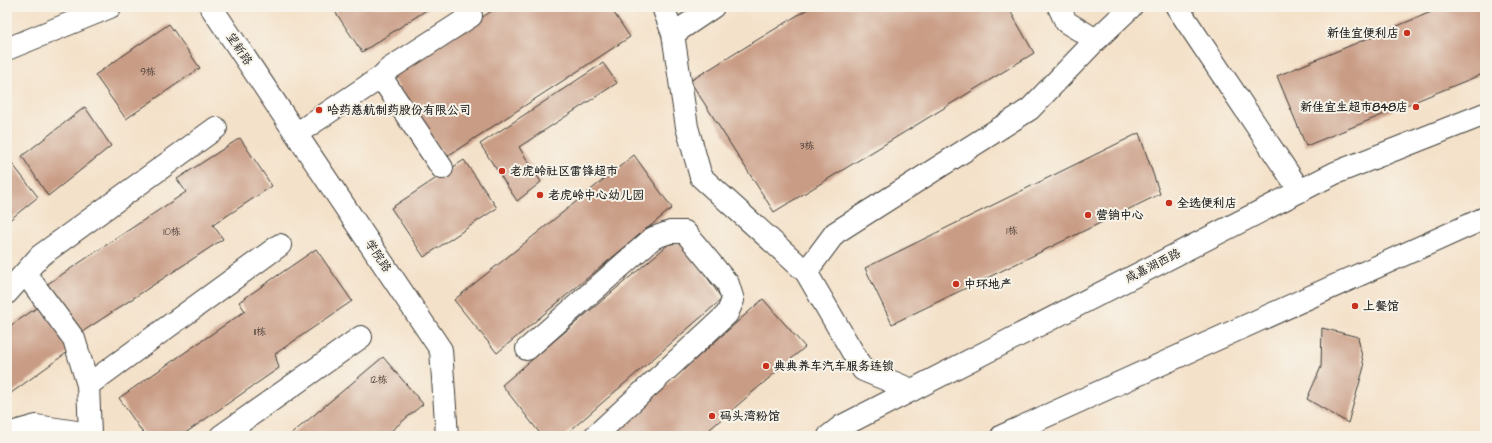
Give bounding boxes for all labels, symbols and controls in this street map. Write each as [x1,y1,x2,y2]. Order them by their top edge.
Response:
place label: 新佳宜便利店 [1327,25,1399,42]
marker: 新佳宜便利店 [1402,28,1412,38]
street label: 望新路 [222,29,256,69]
house number: 9栋 [140,65,156,79]
place label: 新佳宜生超市848店 [1300,99,1408,116]
place label: 哈药慈航制药股份有限公司 [327,102,471,119]
marker: 新佳宜生超市848店 [1411,102,1421,112]
marker: 哈药慈航制药股份有限公司 [314,105,324,115]
house number: 3栋 [799,139,815,153]
place label: 老虎岭社区雷锋超市 [510,163,618,180]
marker: 老虎岭社区雷锋超市 [497,166,507,176]
place label: 老虎岭中心幼儿园 [548,187,644,204]
marker: 老虎岭中心幼儿园 [535,190,545,200]
place label: 全选便利店 [1177,195,1237,212]
marker: 全选便利店 [1164,198,1174,208]
place label: 营销中心 [1096,207,1144,224]
marker: 营销中心 [1083,210,1093,220]
house number: 1栋 [1006,224,1018,238]
house number: 10栋 [163,225,181,239]
street label: 学院路 [361,236,395,276]
street label: 咸嘉湖西路 [1122,245,1184,287]
place label: 中环地产 [964,276,1012,293]
marker: 中环地产 [951,279,961,289]
place label: 上餐馆 [1363,298,1399,315]
marker: 上餐馆 [1350,301,1360,311]
house number: 11栋 [254,325,266,339]
place label: 典典养车汽车服务连锁 [774,358,894,375]
marker: 典典养车汽车服务连锁 [761,361,771,371]
house number: 12栋 [370,373,388,387]
place label: 码头湾粉馆 [720,408,780,425]
marker: 码头湾粉馆 [707,411,717,421]

